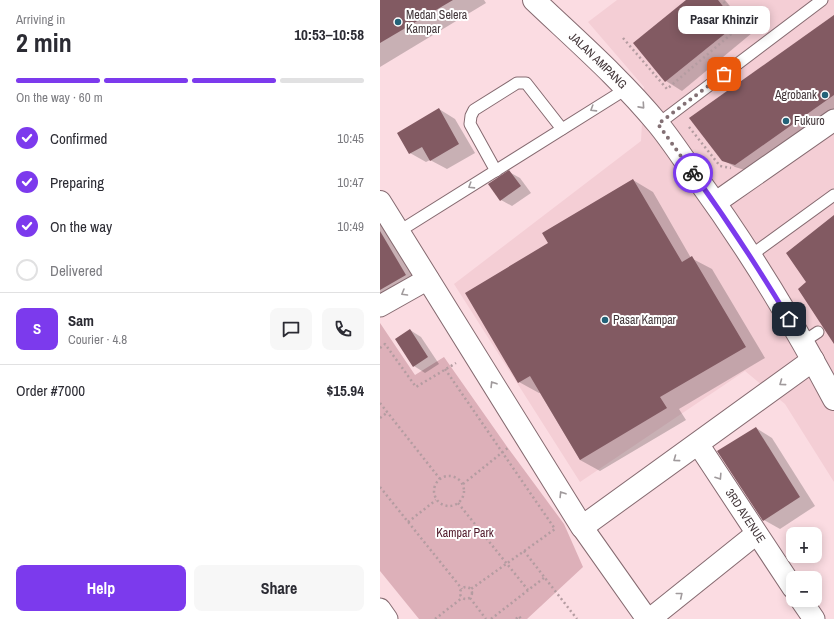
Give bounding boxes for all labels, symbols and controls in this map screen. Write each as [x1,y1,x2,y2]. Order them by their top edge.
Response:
callout: Pasar Khinzir [678,6,770,34]
place label: Medan Selera Kampar [406,7,468,37]
text: Arriving in [16,11,65,28]
text: Pasar Khinzir [690,11,758,28]
marker: Medan Selera Kampar [393,17,403,27]
text: 10:53–10:58 [294,24,364,45]
text: 2 min [16,25,72,60]
street label: JALAN AMPANG [565,29,630,92]
pin [707,57,741,91]
icon: bag [713,63,735,85]
place label: Agrobank [774,87,817,103]
text: On the way · 60 m [16,89,103,106]
marker: Agrobank [820,90,830,100]
one-way arrow [637,101,644,108]
one-way arrow [590,105,597,112]
place label: Fukuro [794,113,825,129]
marker: Fukuro [781,116,791,126]
icon: check [16,127,38,149]
text: Confirmed [50,128,107,149]
text: 10:45 [337,130,364,147]
courier [673,153,713,193]
icon: bike [682,162,704,184]
icon: check [16,171,38,193]
text: Preparing [50,172,104,193]
text: 10:47 [337,174,364,191]
one-way arrow [469,181,476,188]
icon: check [16,215,38,237]
text: On the way [50,216,112,237]
text: 10:49 [337,218,364,235]
text: Delivered [50,260,103,281]
one-way arrow [401,288,408,295]
pin [772,302,806,336]
button: chat [270,308,312,350]
button: phone [322,308,364,350]
icon: home [778,308,800,330]
text: Sam [68,310,94,331]
place label: Pasar Kampar [613,312,677,328]
marker: Pasar Kampar [600,315,610,325]
text: S [33,318,41,339]
text: Courier · 4.8 [68,331,127,348]
one-way arrow [779,378,786,385]
text: Order #7000 [16,380,85,401]
text: $15.94 [326,380,364,401]
one-way arrow [490,381,498,388]
one-way arrow [674,455,681,462]
one-way arrow [714,472,721,479]
street label: 3RD AVENUE [722,486,769,546]
one-way arrow [559,491,566,498]
park label: Kampar Park [436,525,494,541]
map controls [786,527,822,607]
button: + [786,527,822,563]
button: Help [16,565,186,611]
button: Share [194,565,364,611]
button: − [786,571,822,607]
one-way arrow [675,592,683,599]

